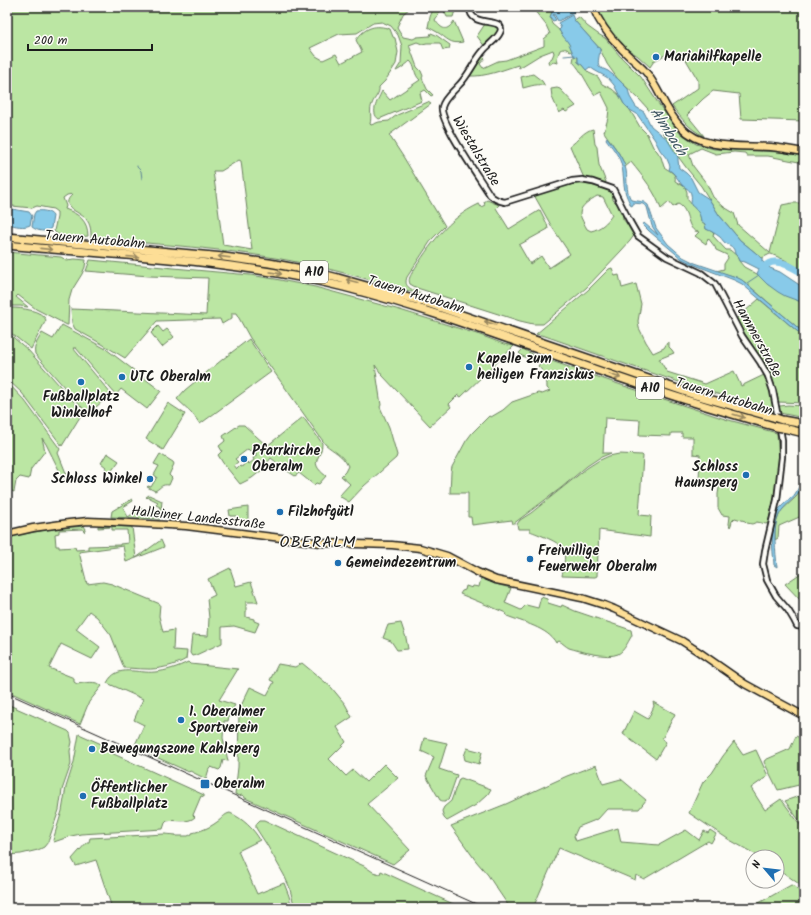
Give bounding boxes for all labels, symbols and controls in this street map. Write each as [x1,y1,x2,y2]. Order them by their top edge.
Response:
scale bar [28,26,152,52]
text: 200 m [34,31,68,50]
place label: Mariahilfkapelle [664,46,762,68]
marker: Mariahilfkapelle [651,52,661,62]
water label: Almbach [643,103,694,163]
street label: Wiestalstraße [446,111,506,191]
street label: Tauern Autobahn [44,225,146,255]
one-way arrow [39,245,52,253]
one-way arrow [126,253,139,260]
one-way arrow [218,253,231,261]
road number: A10 [300,261,328,283]
one-way arrow [269,269,282,277]
street label: Tauern Autobahn [365,270,467,320]
one-way arrow [346,277,359,284]
street label: Hammerstraße [726,295,788,382]
one-way arrow [484,319,496,327]
place label: Kapelle zum heiligen Franziskus [477,348,595,386]
marker: Kapelle zum heiligen Franziskus [464,362,474,372]
place label: UTC Oberalm [130,366,211,388]
marker: UTC Oberalm [117,372,127,382]
street label: Tauern Autobahn [673,372,775,422]
one-way arrow [609,373,621,381]
marker: Fußballplatz Winkelhof [76,377,86,387]
road number: A10 [636,377,664,399]
place label: Fußballplatz Winkelhof [43,386,120,424]
one-way arrow [732,413,745,420]
place label: Pfarrkirche Oberalm [252,440,320,478]
marker: Pfarrkirche Oberalm [239,454,249,464]
place label: Schloss Haunsperg [674,456,738,494]
place label: Schloss Winkel [51,468,142,490]
marker: Schloss Haunsperg [741,470,751,480]
marker: Schloss Winkel [145,474,155,484]
street label: Halleiner Landesstraße [130,500,267,536]
place label: Filzhofgütl [288,501,354,523]
marker: Filzhofgütl [275,507,285,517]
district label: OBERALM [280,530,356,555]
place label: Freiwillige Feuerwehr Oberalm [538,540,658,578]
place label: Gemeindezentrum [346,552,457,574]
marker: Freiwillige Feuerwehr Oberalm [525,554,535,564]
marker: Gemeindezentrum [333,558,343,568]
place label: 1. Oberalmer Sportverein [189,701,266,739]
marker: 1. Oberalmer Sportverein [176,715,186,725]
place label: Bewegungszone Kahlsperg [100,738,260,760]
marker: Bewegungszone Kahlsperg [87,744,97,754]
place label: Oberalm [214,773,265,795]
place label: Öffentlicher Fußballplatz [91,777,168,815]
marker: Oberalm [199,778,211,790]
marker: Öffentlicher Fußballplatz [78,791,88,801]
north arrow [745,849,785,889]
text: N [747,857,767,872]

